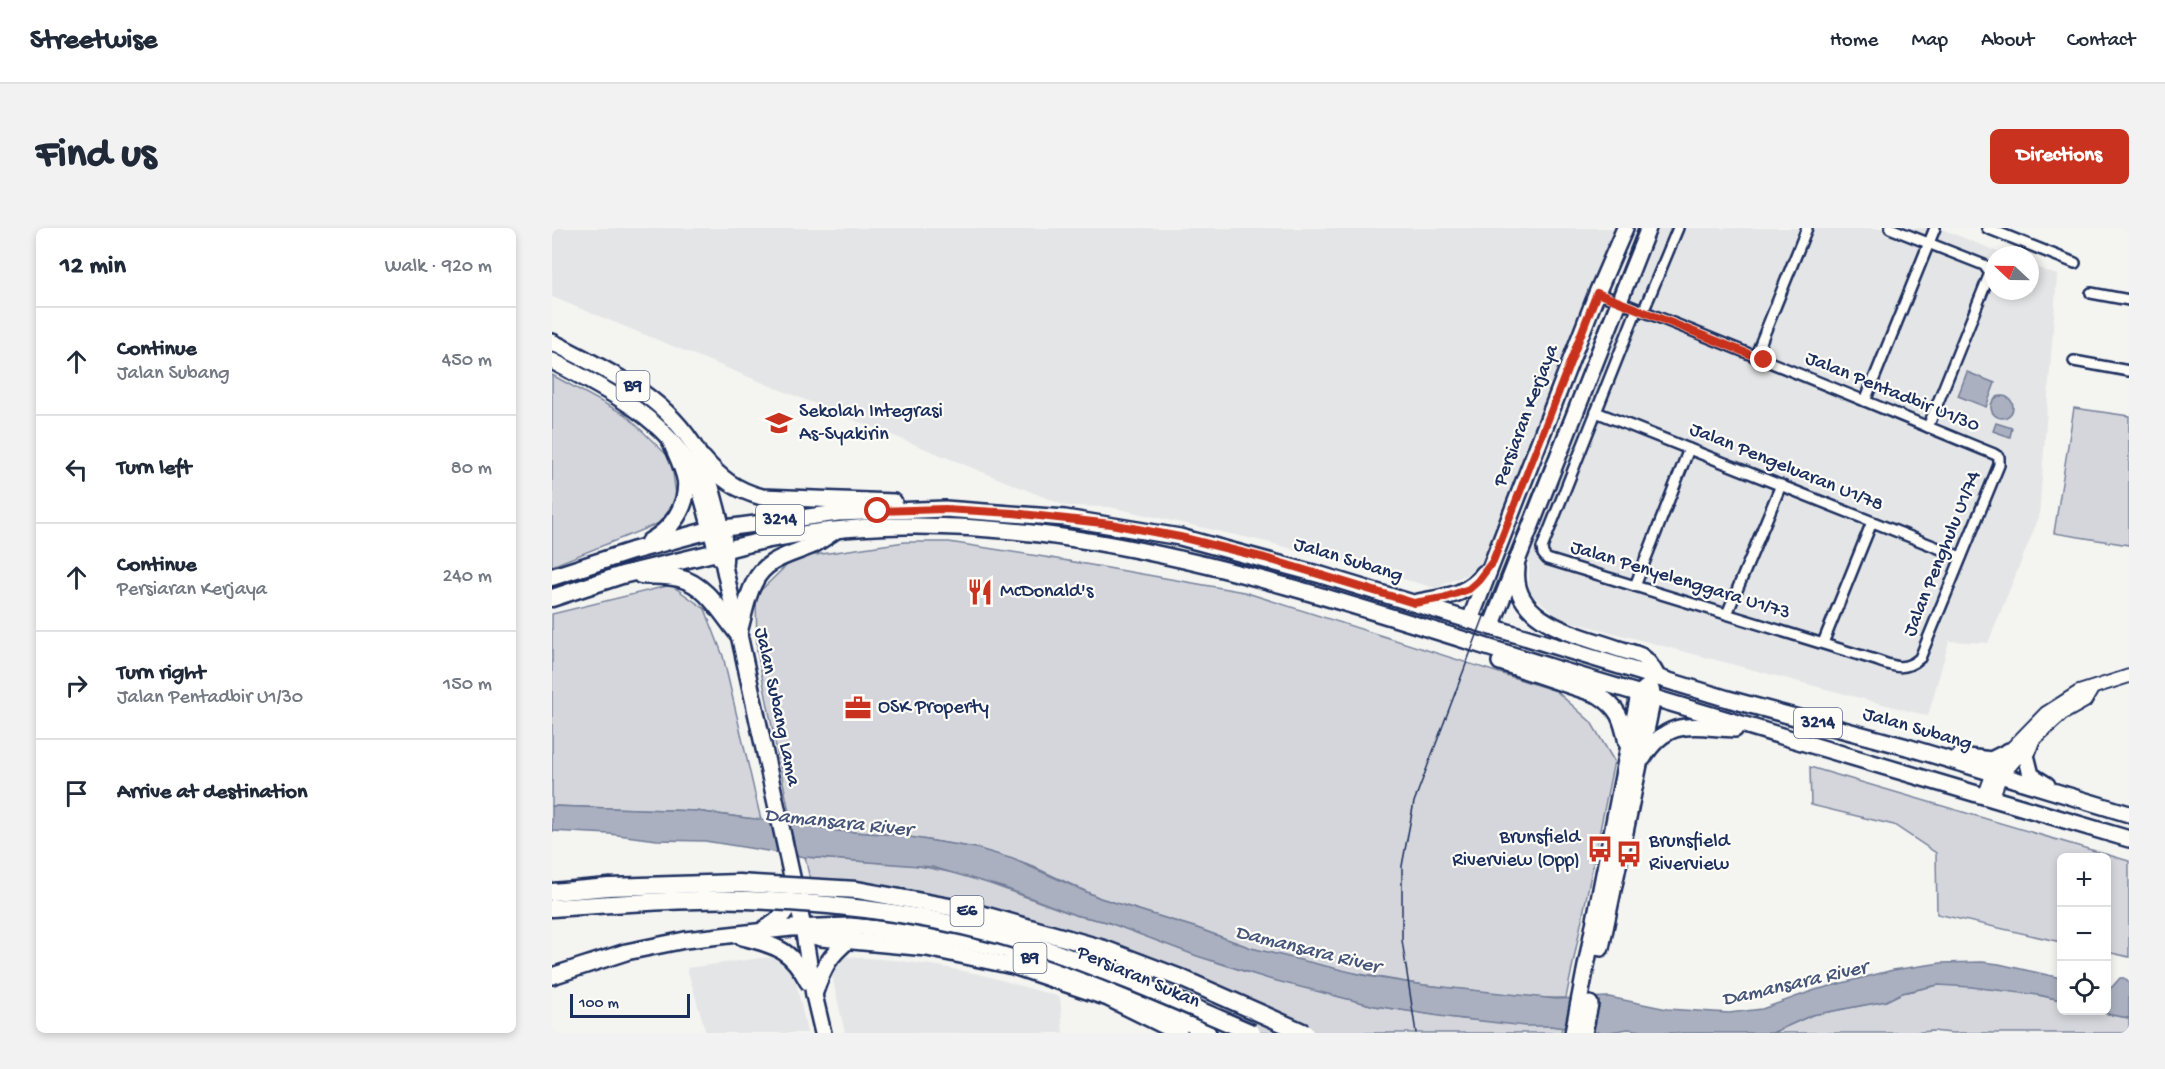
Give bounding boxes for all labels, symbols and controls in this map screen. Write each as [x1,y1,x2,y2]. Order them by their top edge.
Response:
text: Streetwise [30,25,157,58]
text: Home [1830,29,1878,54]
text: Map [1911,29,1948,54]
text: About [1981,29,2034,54]
text: Contact [2067,29,2135,54]
button: Directions [1990,129,2129,184]
text: Find us [36,132,156,181]
north arrow [1985,246,2039,300]
text: 12 min [60,252,126,283]
text: Walk · 920 m [385,256,492,279]
text: Continue [117,337,197,363]
street label: Persiaran Kerjaya [1489,341,1565,491]
icon: ahead [60,345,93,378]
route end [1750,346,1776,372]
street label: Jalan Pentadbir U1/30 [1801,347,1983,439]
text: 450 m [442,350,492,373]
text: Jalan Subang [117,363,230,386]
road number: B9 [616,371,650,401]
place label: Sekolah Integrasi As-Syakirin [799,401,943,447]
school or university icon: Sekolah Integrasi As-Syakirin [764,408,794,438]
street label: Jalan Pengeluaran U1/78 [1686,419,1886,517]
icon: left [60,453,93,486]
text: Turn left [117,456,191,482]
text: 80 m [451,458,492,481]
street label: Jalan Penghulu U1/74 [1899,467,1987,640]
route start [864,497,890,523]
road number: 3214 [756,505,804,535]
street label: Jalan Subang [1291,534,1405,588]
street label: Jalan Penyelenggara U1/73 [1567,537,1793,625]
text: Continue [117,553,197,579]
icon: ahead [60,561,93,594]
text: 240 m [442,566,492,589]
restaurant icon: McDonald's [965,577,995,607]
text: Persiaran Kerjaya [117,579,267,602]
place label: McDonald's [1000,581,1094,604]
street label: Jalan Subang Lama [748,626,804,789]
text: Turn right [117,661,205,687]
icon: right [60,669,93,702]
text: 150 m [443,674,492,697]
text: Jalan Pentadbir U1/30 [117,687,303,710]
office icon: OSK Property [843,693,873,723]
place label: OSK Property [878,697,989,720]
street label: Jalan Subang [1860,703,1974,757]
road number: 3214 [1794,708,1842,738]
icon: arrive [60,777,93,810]
text: Arrive at destination [117,780,307,806]
water label: Damansara River [763,804,918,845]
place label: Brunsfield Riverview (Opp) [1452,827,1582,873]
place label: Brunsfield Riverview [1648,831,1732,877]
bus stop icon: Brunsfield Riverview (Opp) [1585,834,1615,864]
bus stop icon: Brunsfield Riverview [1614,839,1644,869]
map controls [2057,853,2111,1015]
button: + [2057,853,2111,907]
road number: E6 [950,896,984,926]
button: − [2057,907,2111,961]
water label: Damansara River [1232,921,1386,982]
street label: Persiaran Sukan [1072,941,1204,1015]
road number: B9 [1014,943,1046,973]
water label: Damansara River [1720,955,1875,1014]
button: locate [2057,961,2111,1015]
scale bar [570,991,690,1018]
text: 100 m [579,995,619,1014]

